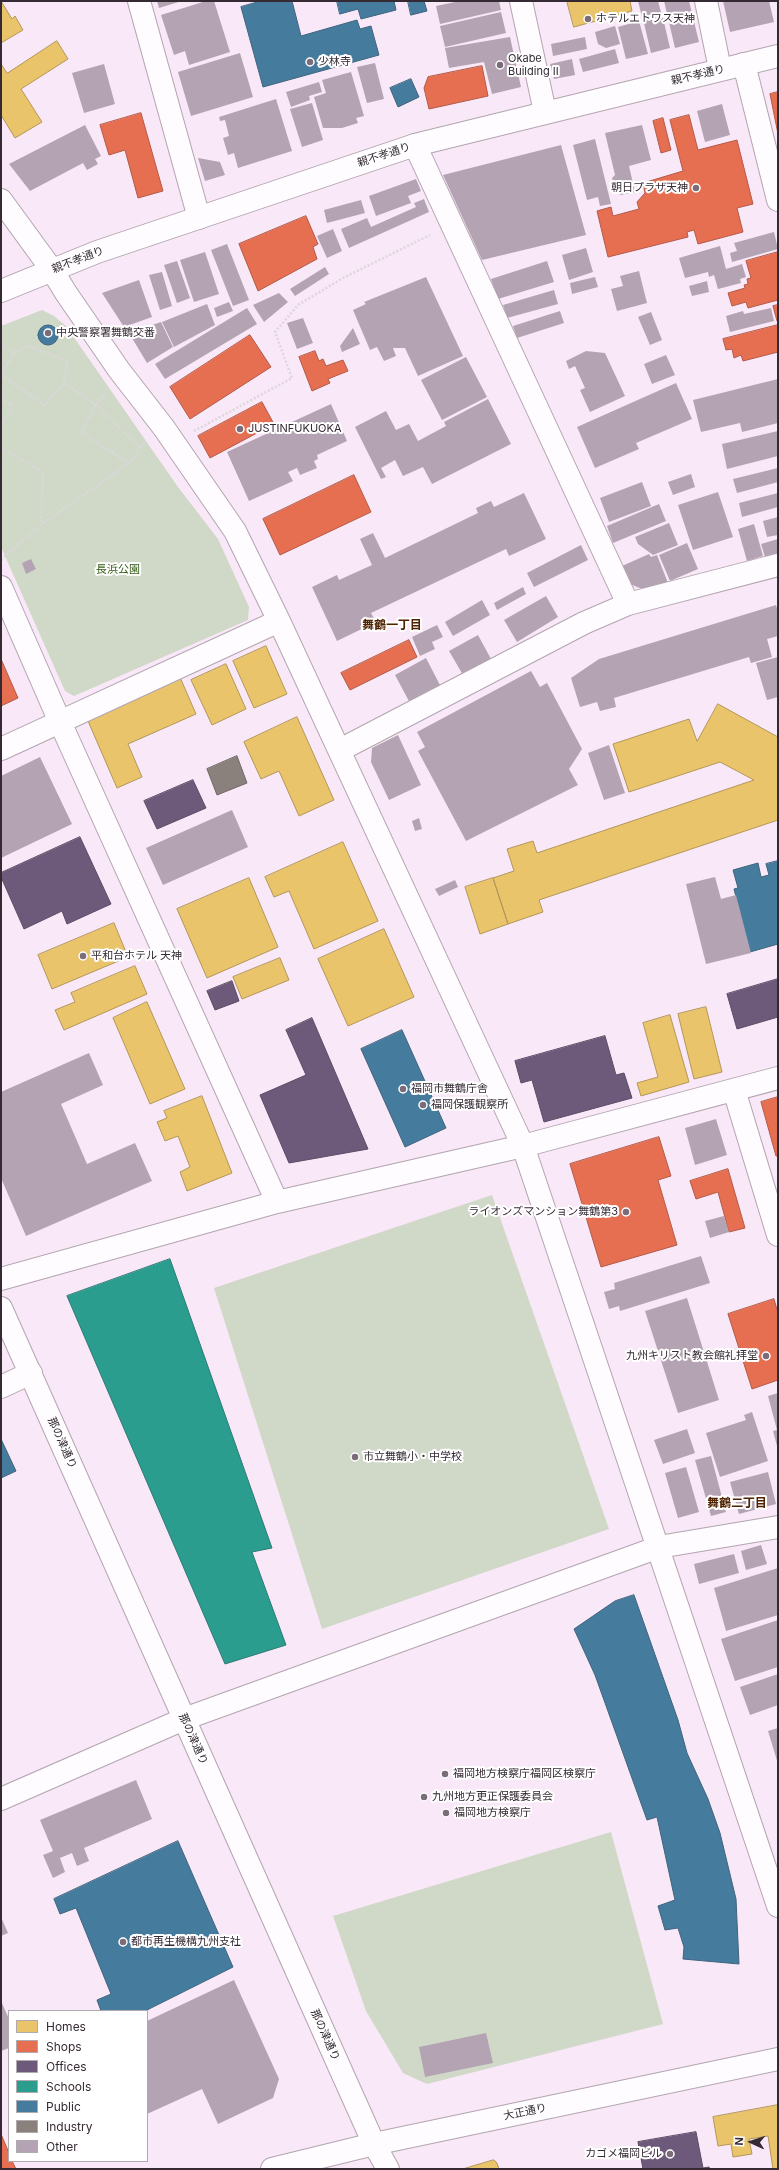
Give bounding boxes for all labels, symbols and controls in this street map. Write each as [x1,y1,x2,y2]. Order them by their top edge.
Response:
place label: ホテルエトワス天神 [596,12,695,26]
marker: ホテルエトワス天神 [583,14,593,24]
place label: Okabe Building II [508,52,559,78]
place label: 少林寺 [318,55,351,69]
marker: 少林寺 [305,57,315,67]
marker: Okabe Building II [495,60,505,70]
street label: 親不孝通り [670,62,726,88]
street label: 親不孝通り [356,140,412,170]
place label: 朝日プラザ天神 [611,181,688,195]
marker: 朝日プラザ天神 [691,183,701,193]
street label: 親不孝通り [50,244,106,276]
place label: 中央警察署舞鶴交番 [56,326,155,340]
marker: 中央警察署舞鶴交番 [43,328,53,338]
place label: JUSTINFUKUOKA [248,422,342,436]
marker: JUSTINFUKUOKA [235,424,245,434]
park label: 長浜公園 [96,563,140,577]
district label: 舞鶴一丁目 [362,618,422,632]
place label: 平和台ホテル 天神 [91,949,182,963]
marker: 平和台ホテル 天神 [78,951,88,961]
place label: 福岡市舞鶴庁舎 [411,1082,488,1096]
marker: 福岡市舞鶴庁舎 [398,1084,408,1094]
place label: 福岡保護観察所 [431,1098,508,1112]
marker: 福岡保護観察所 [418,1100,428,1110]
place label: ライオンズマンション舞鶴第3 [468,1205,618,1219]
marker: ライオンズマンション舞鶴第3 [621,1207,631,1217]
place label: 九州キリスト教会館礼拝堂 [626,1349,758,1363]
marker: 九州キリスト教会館礼拝堂 [761,1351,771,1361]
street label: 那の津通り [45,1415,79,1471]
place label: 市立舞鶴小・中学校 [363,1450,462,1464]
marker: 市立舞鶴小・中学校 [350,1452,360,1462]
district label: 舞鶴二丁目 [707,1496,767,1510]
street label: 那の津通り [176,1711,210,1767]
place label: 福岡地方検察庁福岡区検察庁 [453,1767,596,1781]
marker: 福岡地方検察庁福岡区検察庁 [440,1769,450,1779]
place label: 九州地方更正保護委員会 [432,1790,553,1804]
marker: 九州地方更正保護委員会 [419,1792,429,1802]
place label: 福岡地方検察庁 [454,1806,531,1820]
marker: 福岡地方検察庁 [441,1808,451,1818]
place label: 都市再生機構九州支社 [131,1935,241,1949]
marker: 都市再生機構九州支社 [118,1937,128,1947]
street label: 那の津通り [308,2007,342,2063]
legend [8,2010,148,2162]
text: Homes [46,2019,86,2034]
text: Shops [46,2039,82,2054]
text: Offices [46,2059,87,2074]
text: Schools [46,2079,91,2094]
text: Public [46,2099,81,2114]
street label: 大正通り [502,2101,548,2123]
text: Industry [46,2119,92,2134]
north arrow [731,2122,771,2162]
text: N [732,2137,746,2146]
text: Other [46,2139,78,2154]
place label: カゴメ福岡ビル [585,2147,662,2161]
marker: カゴメ福岡ビル [665,2149,675,2159]

